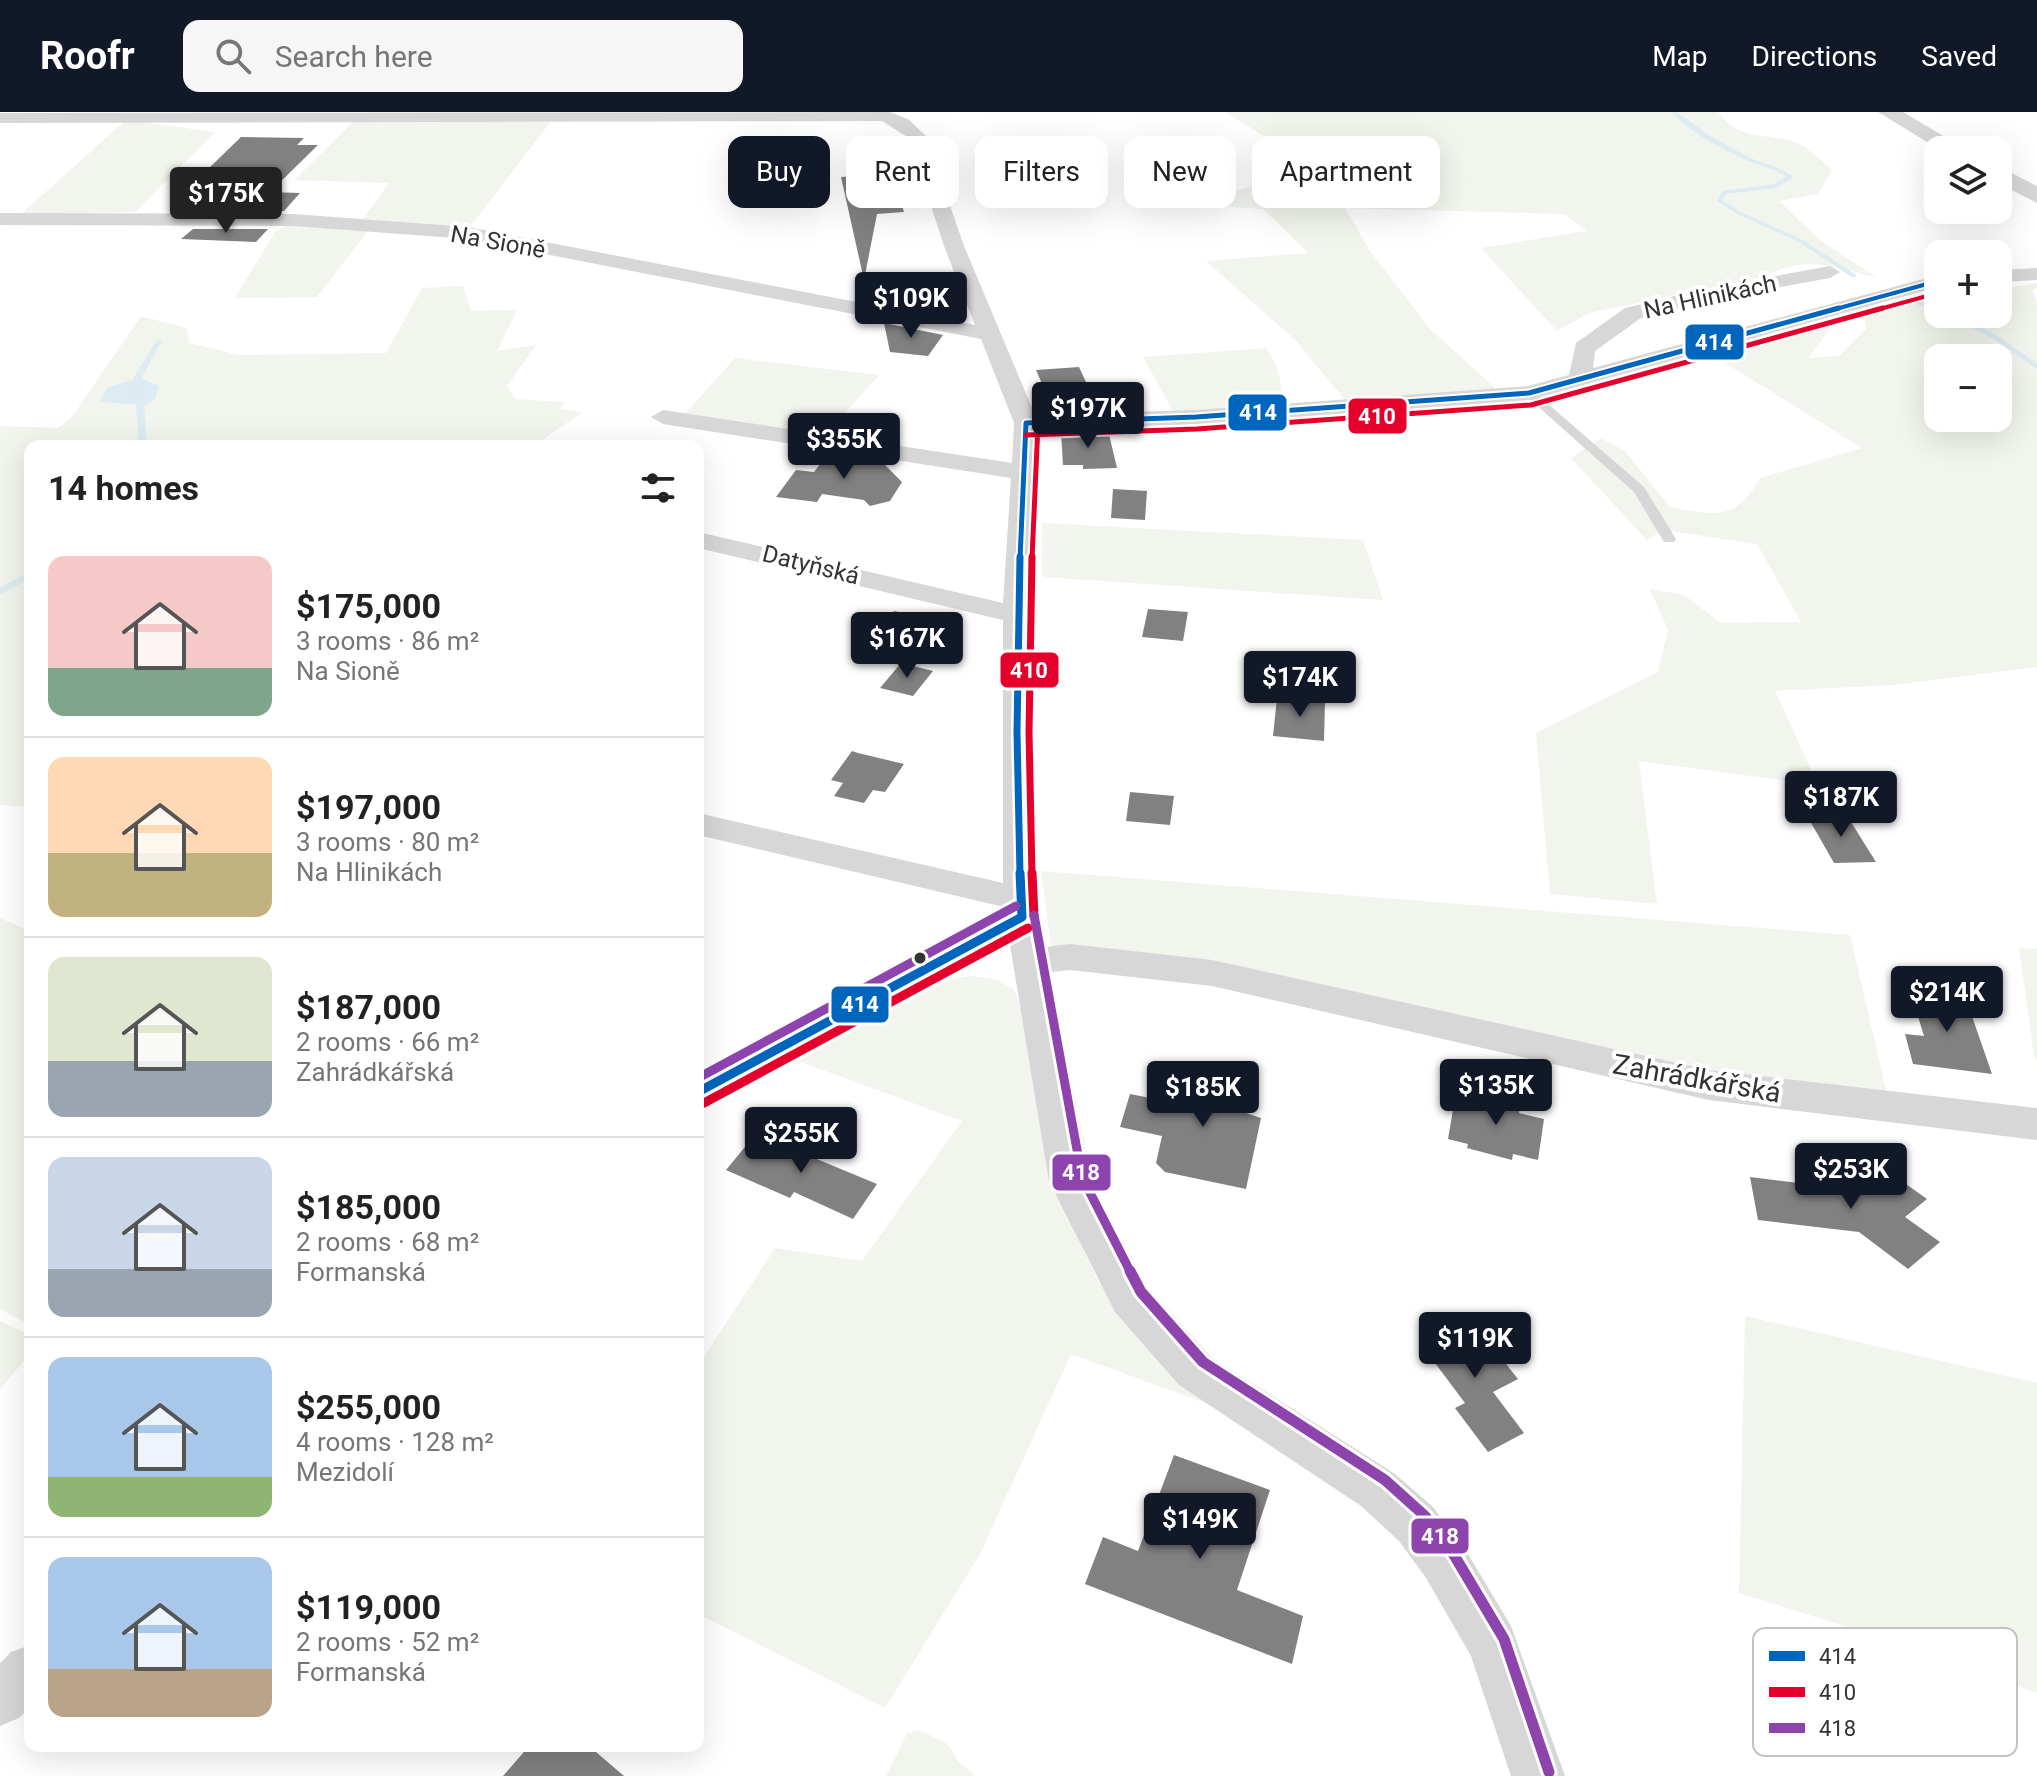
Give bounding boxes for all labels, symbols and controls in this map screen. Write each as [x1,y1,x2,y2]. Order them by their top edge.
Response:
search box [183,20,743,92]
text: Roofr [40,34,135,78]
icon: search [211,34,255,78]
text: Search here [275,39,433,74]
text: Map [1652,40,1708,73]
text: Directions [1752,40,1877,73]
text: Saved [1921,40,1997,73]
chip: Buy [728,136,830,208]
chip: Rent [846,136,959,208]
chip: Filters [975,136,1108,208]
chip: New [1124,136,1236,208]
chip: Apartment [1252,136,1440,208]
map controls [1924,136,2012,432]
button: layers [1924,136,2012,224]
pin: $175K [170,167,282,235]
text: $175K [188,178,264,208]
street label: Na Sioně [448,220,548,264]
button: + [1924,240,2012,328]
street label: Na Hlinikách [1641,269,1779,325]
pin: $109K [855,272,967,340]
text: $109K [873,283,949,313]
line badge: 414 [1684,323,1745,361]
text: 414 [1695,330,1733,355]
button: − [1924,344,2012,432]
pin: $197K [1032,382,1144,450]
text: $197K [1050,393,1126,423]
line badge: 414 [1227,393,1288,432]
line badge: 410 [1347,397,1408,435]
text: 414 [1239,400,1277,425]
text: 410 [1358,404,1396,429]
pin: $355K [788,413,900,481]
text: $355K [806,424,882,454]
icon: filters [636,466,680,510]
text: 14 homes [48,468,199,508]
street label: Datyňská [760,539,862,591]
text: $175,000 [296,586,441,626]
icon: home [112,588,208,684]
pin: $167K [851,612,963,680]
text: $167K [869,623,945,653]
text: 3 rooms · 86 m² [296,626,479,656]
line badge: 410 [999,651,1060,689]
pin: $174K [1244,651,1356,719]
text: Na Sioně [296,656,400,686]
text: 410 [1010,658,1048,683]
text: $174K [1262,662,1338,692]
pin: $187K [1785,771,1897,839]
text: $187K [1803,782,1879,812]
text: $197,000 [296,787,441,827]
icon: home [112,789,208,885]
text: 3 rooms · 80 m² [296,827,479,857]
text: Na Hlinikách [296,857,442,887]
unlabelled marker [912,950,928,966]
pin: $214K [1891,966,2003,1034]
text: $214K [1909,977,1985,1007]
line badge: 414 [830,985,890,1024]
text: $187,000 [296,987,441,1027]
icon: home [112,989,208,1085]
text: 414 [841,992,879,1017]
text: 2 rooms · 66 m² [296,1027,479,1057]
street label: Zahrádkářská [1610,1047,1784,1110]
text: Zahrádkářská [296,1057,454,1087]
pin: $135K [1440,1059,1552,1127]
pin: $185K [1147,1061,1259,1129]
text: $135K [1458,1070,1534,1100]
text: $185K [1165,1072,1241,1102]
pin: $255K [745,1107,857,1175]
text: $255K [763,1118,839,1148]
pin: $253K [1795,1143,1907,1211]
line badge: 418 [1051,1153,1112,1192]
text: $253K [1813,1154,1889,1184]
text: 418 [1062,1160,1100,1185]
text: $185,000 [296,1187,441,1227]
icon: home [112,1189,208,1285]
text: 2 rooms · 68 m² [296,1227,479,1257]
text: Formanská [296,1257,426,1287]
pin: $119K [1419,1312,1531,1380]
text: $119K [1437,1323,1513,1353]
text: $255,000 [296,1387,441,1427]
icon: home [112,1389,208,1485]
text: 4 rooms · 128 m² [296,1427,494,1457]
text: Mezidolí [296,1457,394,1487]
pin: $149K [1144,1493,1256,1561]
text: $149K [1162,1504,1238,1534]
line badge: 418 [1410,1517,1470,1555]
text: 418 [1421,1524,1459,1549]
text: $119,000 [296,1587,441,1627]
icon: home [112,1589,208,1685]
text: 2 rooms · 52 m² [296,1627,479,1657]
legend [1753,1628,2017,1756]
text: 414 [1819,1644,1856,1669]
text: Formanská [296,1657,426,1687]
text: 410 [1819,1680,1856,1705]
text: 418 [1819,1716,1856,1741]

